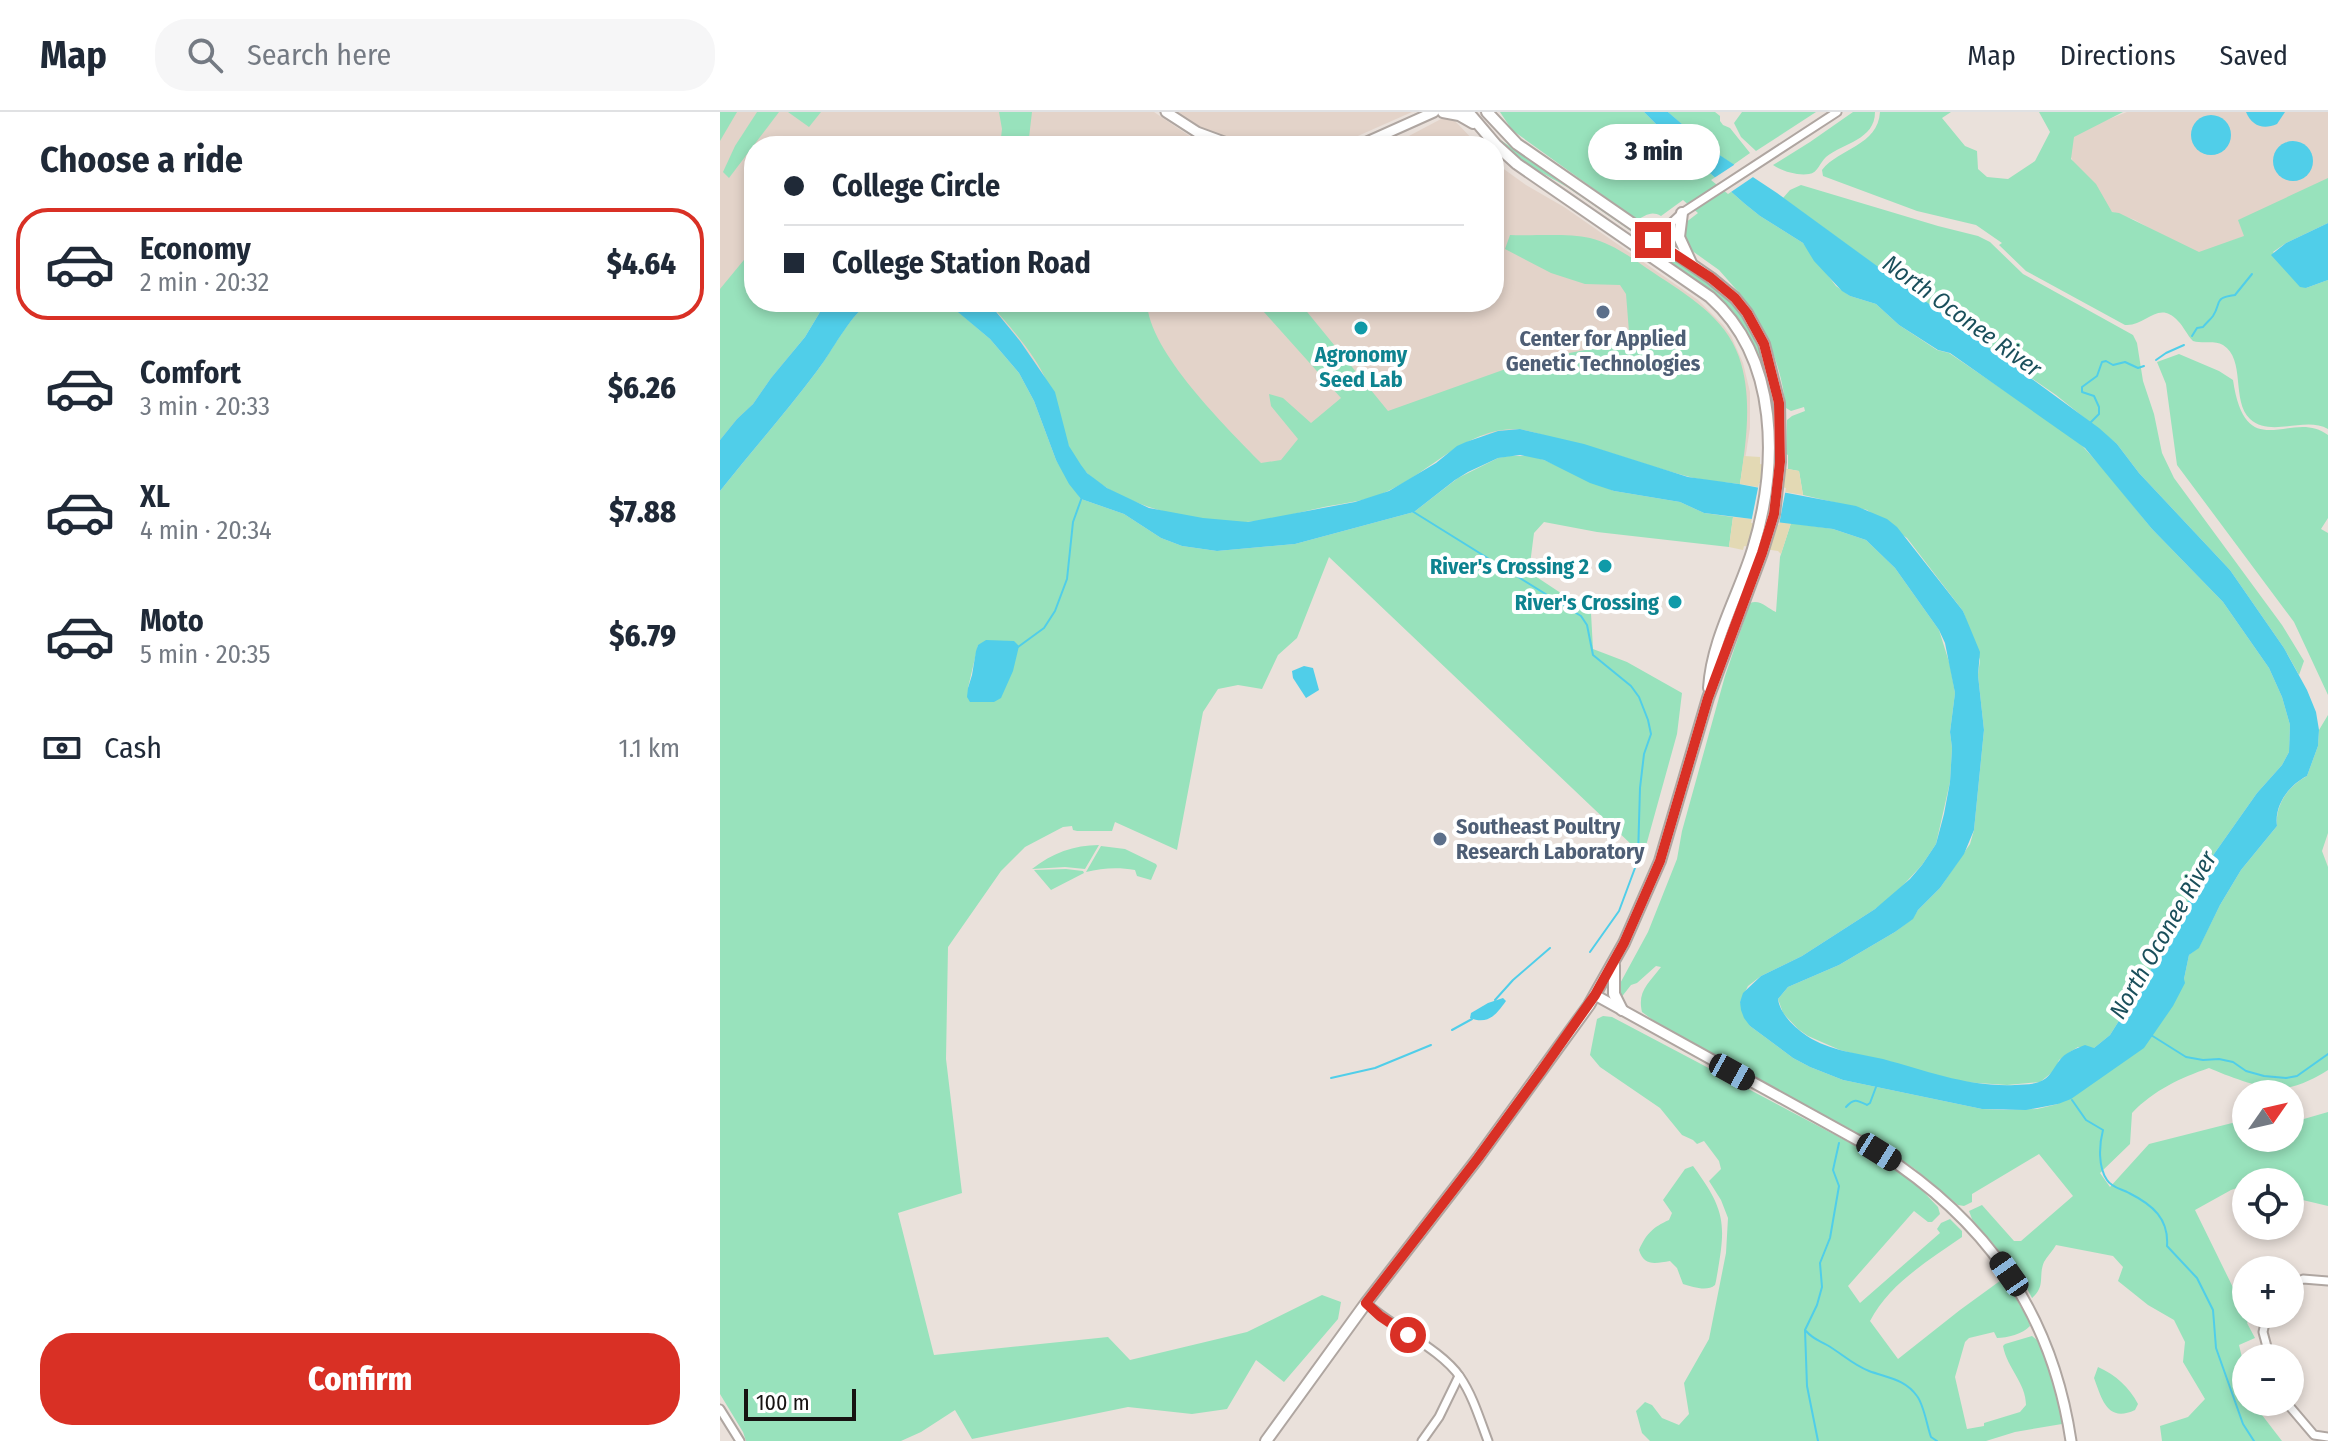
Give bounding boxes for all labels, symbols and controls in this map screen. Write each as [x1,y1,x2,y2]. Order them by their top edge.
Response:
search box [155,19,715,91]
text: Map [40,32,107,78]
icon: search [183,33,227,77]
text: Search here [247,37,391,73]
text: Map [1967,39,2016,72]
text: Directions [2060,39,2176,72]
text: Saved [2220,39,2288,72]
callout: 3 min [1587,124,1719,180]
text: 3 min [1625,136,1683,167]
text: Choose a ride [40,138,243,182]
text: College Circle [832,168,1000,204]
route end [1635,222,1671,258]
icon: car [44,228,116,300]
text: Economy [140,231,251,267]
text: College Station Road [832,245,1091,281]
text: $4.64 [607,246,676,282]
water label: North Oconee River [1877,249,2047,383]
text: 2 min · 20:32 [140,267,269,298]
marker: Center for Applied Genetic Technologies [1594,303,1612,321]
marker: Agronomy Seed Lab [1352,319,1370,337]
place label: Center for Applied Genetic Technologies [1506,325,1701,377]
place label: Agronomy Seed Lab [1314,341,1408,393]
icon: car [44,352,116,424]
text: Comfort [140,355,241,391]
text: $6.26 [608,370,676,406]
text: 3 min · 20:33 [140,391,270,422]
icon: car [44,476,116,548]
text: XL [140,479,170,515]
text: $7.88 [609,494,676,530]
text: 4 min · 20:34 [140,515,272,546]
place label: River's Crossing 2 [1430,553,1589,580]
marker: River's Crossing 2 [1596,557,1614,575]
place label: River's Crossing [1515,589,1659,616]
marker: River's Crossing [1666,593,1684,611]
icon: car [44,600,116,672]
text: Moto [140,603,204,639]
text: $6.79 [609,618,676,654]
text: 5 min · 20:35 [140,639,270,670]
icon: cash [40,726,84,770]
text: Cash [104,730,162,766]
text: 1.1 km [619,733,680,764]
place label: Southeast Poultry Research Laboratory [1456,813,1645,865]
marker: Southeast Poultry Research Laboratory [1431,830,1449,848]
water label: North Oconee River [2104,846,2223,1024]
car [1705,1050,1759,1094]
north arrow [2232,1080,2304,1152]
map controls [2232,1080,2304,1416]
car [1852,1129,1906,1175]
button: locate [2232,1168,2304,1240]
car [1985,1247,2033,1301]
button: + [2232,1256,2304,1328]
route start [1390,1317,1426,1353]
button: Confirm [40,1333,680,1425]
button: − [2232,1344,2304,1416]
scale bar [744,1385,856,1421]
text: 100 m [756,1389,810,1416]

